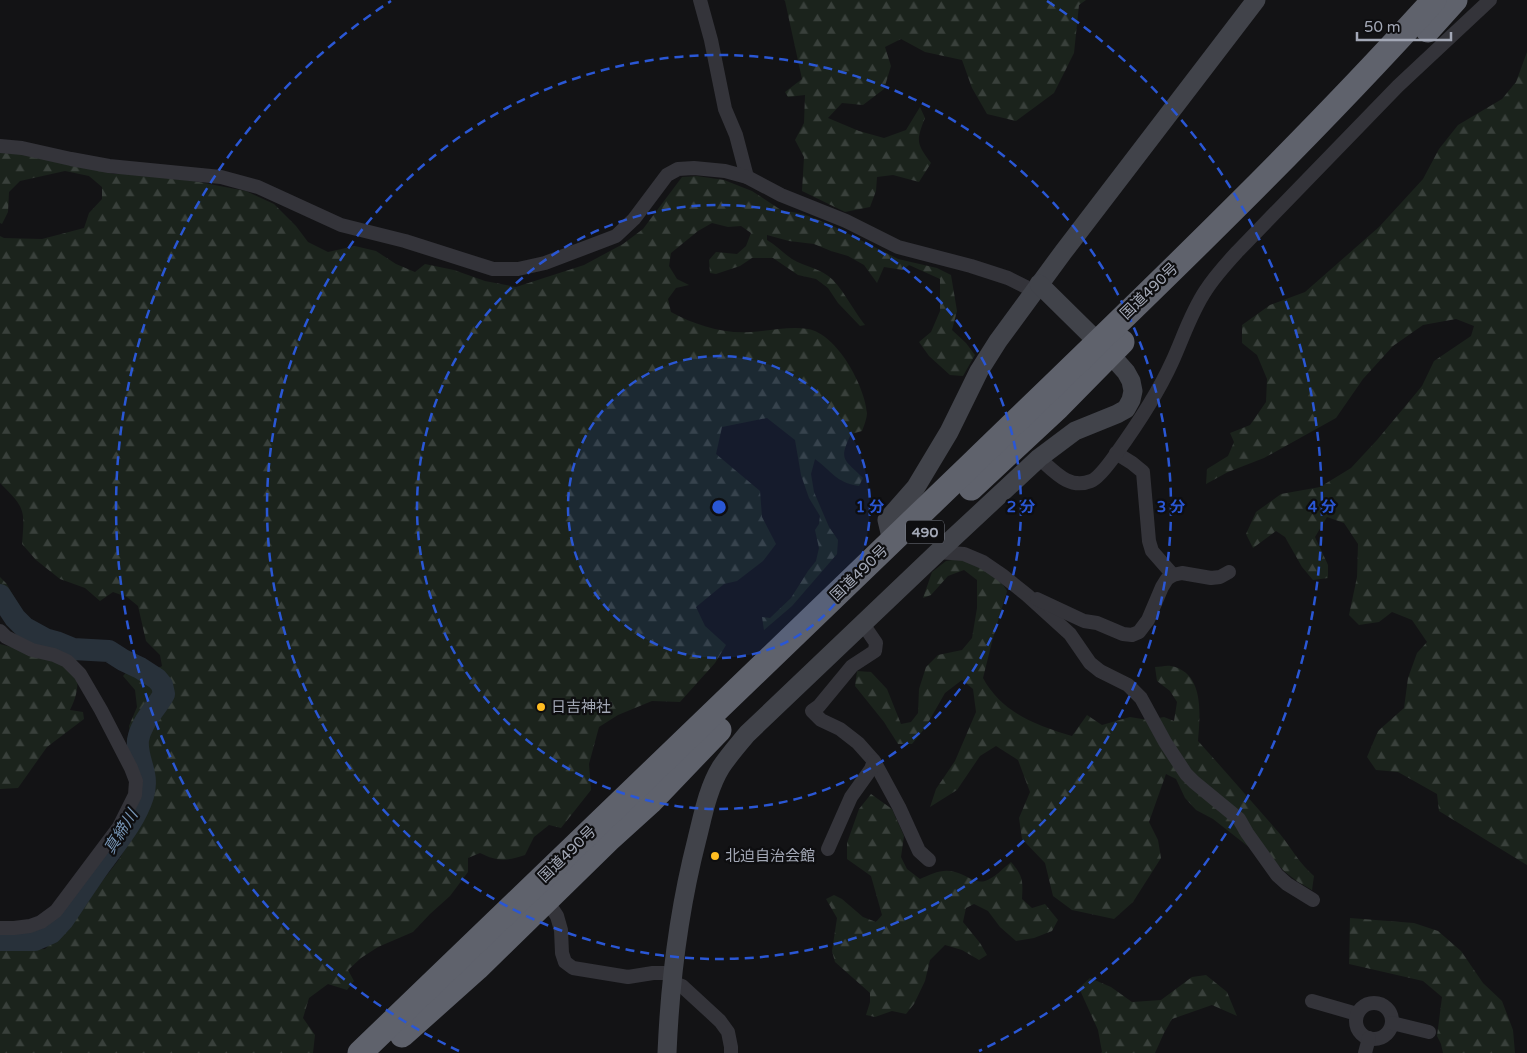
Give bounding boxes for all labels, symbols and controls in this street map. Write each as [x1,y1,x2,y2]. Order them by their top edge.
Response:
scale bar [1357,10,1451,42]
text: 50 m [1364,18,1401,36]
street label: 国道490号 [1116,259,1182,323]
centre of rings [710,498,728,516]
text: 1 分 [856,498,884,516]
text: 2 分 [1007,498,1035,516]
text: 3 分 [1157,498,1185,516]
text: 4 分 [1308,498,1336,516]
road number: 490 [906,520,944,544]
street label: 国道490号 [826,541,892,605]
place label: 日吉神社 [551,698,611,716]
marker: 日吉神社 [535,701,547,713]
water label: 真締川 [100,805,143,858]
street label: 国道490号 [534,822,600,886]
place label: 北迫自治会館 [725,847,815,865]
marker: 北迫自治会館 [709,850,721,862]

